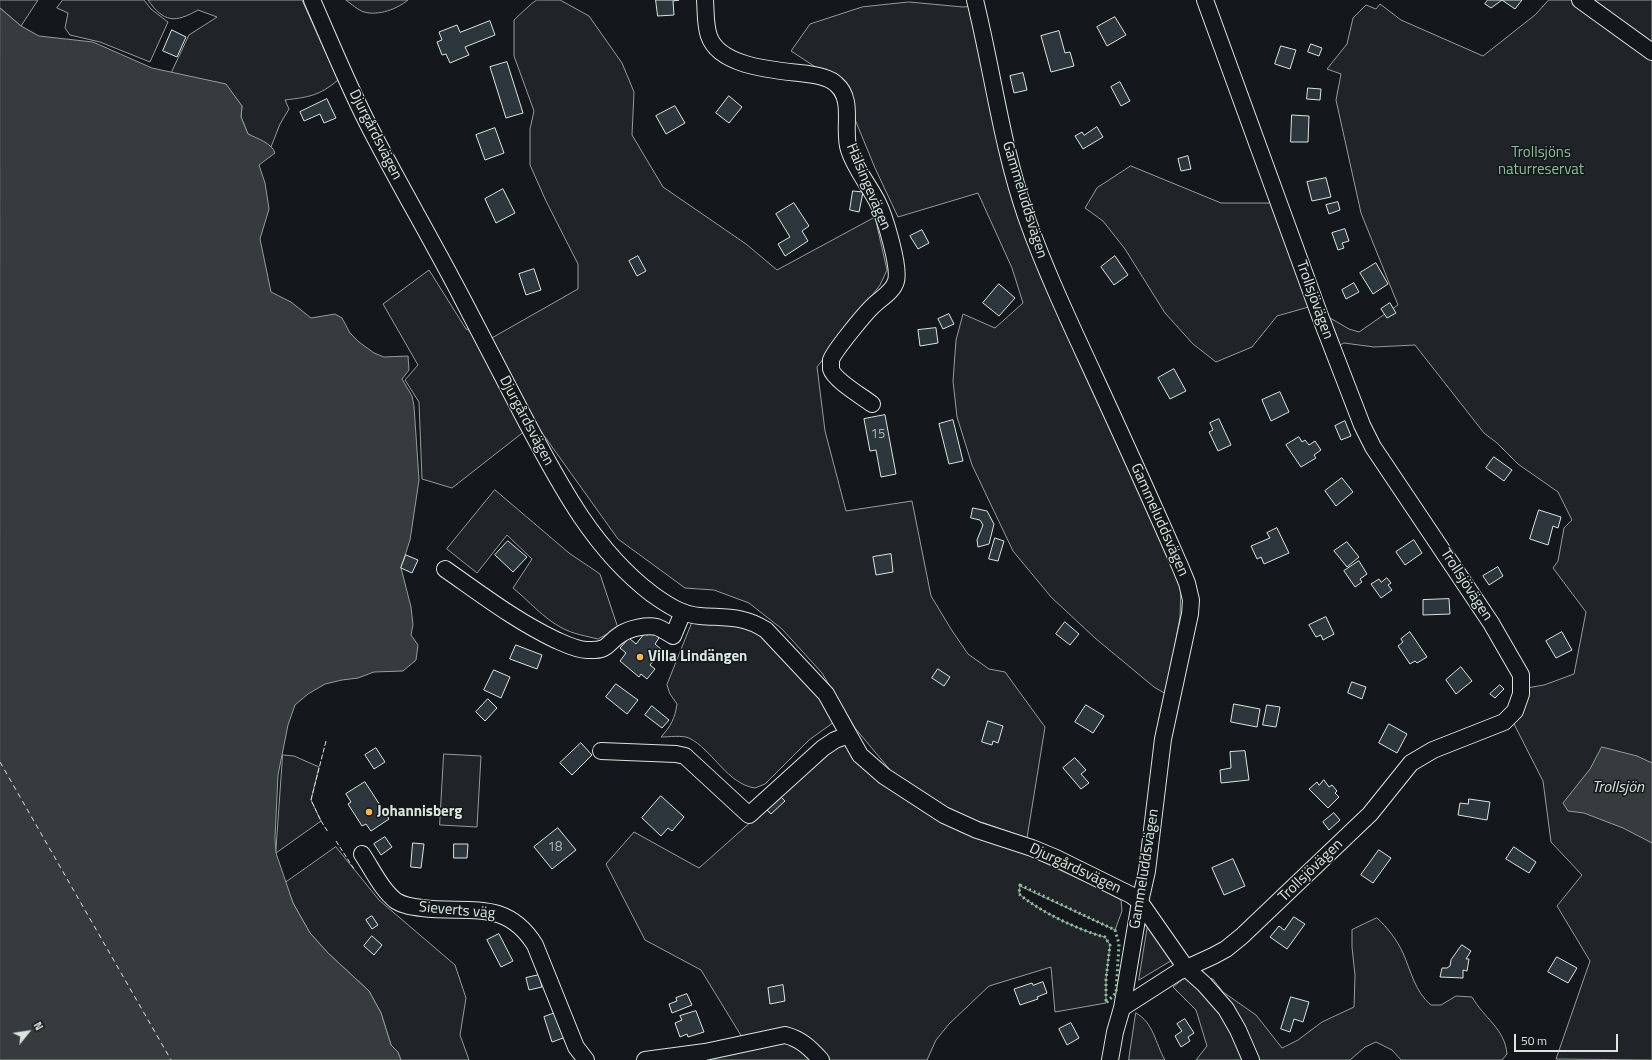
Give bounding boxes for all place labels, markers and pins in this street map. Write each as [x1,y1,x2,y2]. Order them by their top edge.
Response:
place label: Villa Lindängen [648,648,747,666]
marker: Villa Lindängen [635,652,645,662]
place label: Johannisberg [377,803,462,821]
marker: Johannisberg [364,807,374,817]

